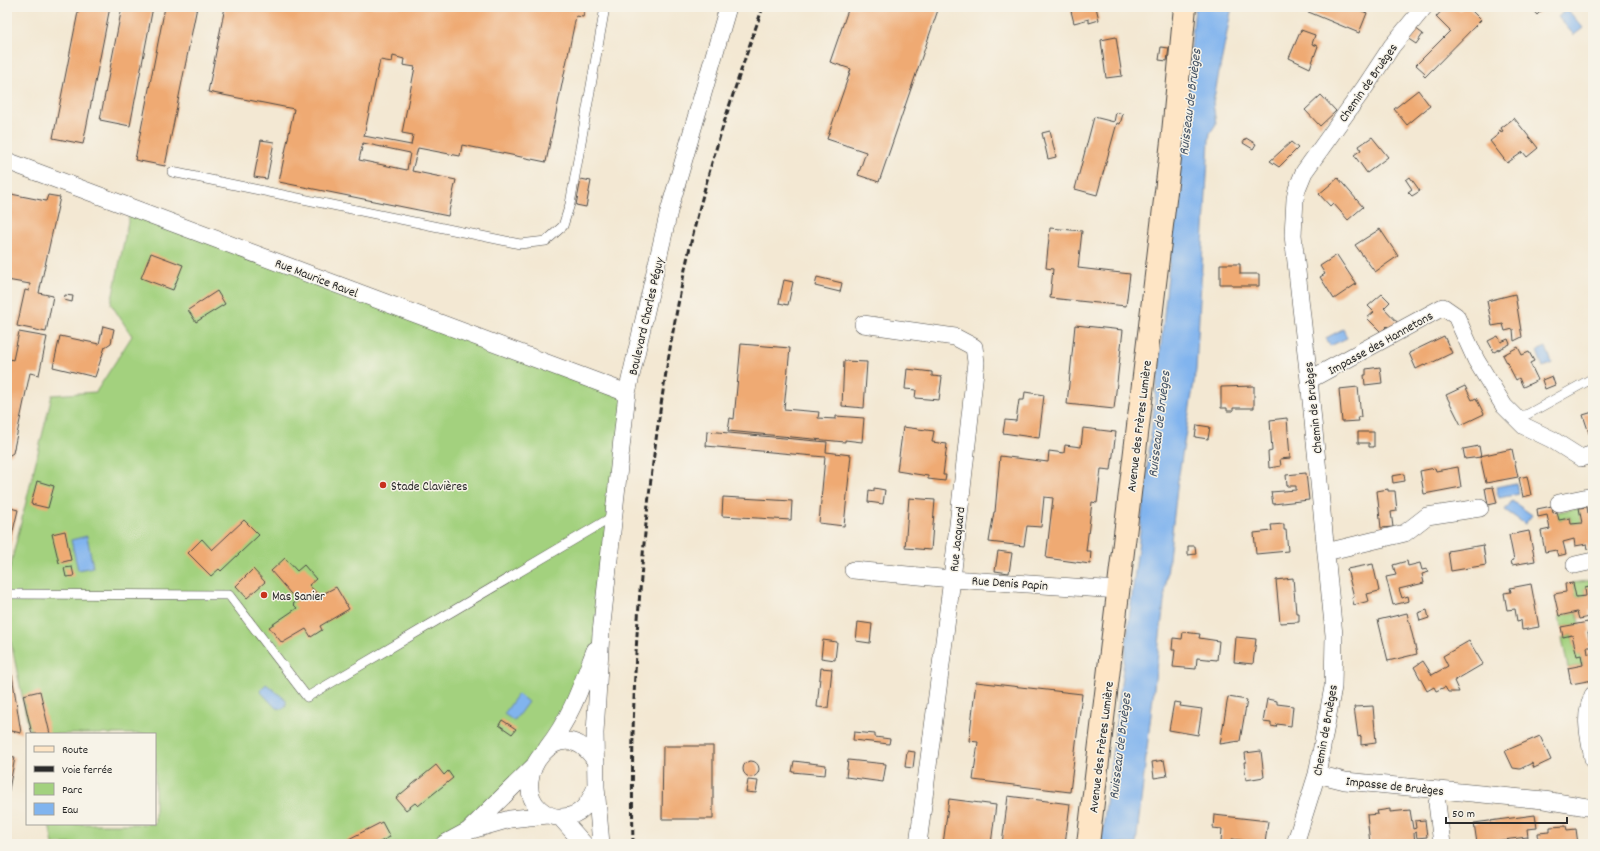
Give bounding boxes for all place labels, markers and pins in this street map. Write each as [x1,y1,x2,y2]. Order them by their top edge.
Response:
place label: Stade Clavières [391,478,467,497]
marker: Stade Clavières [378,480,388,490]
place label: Mas Sanier [272,588,325,607]
marker: Mas Sanier [259,590,269,600]

